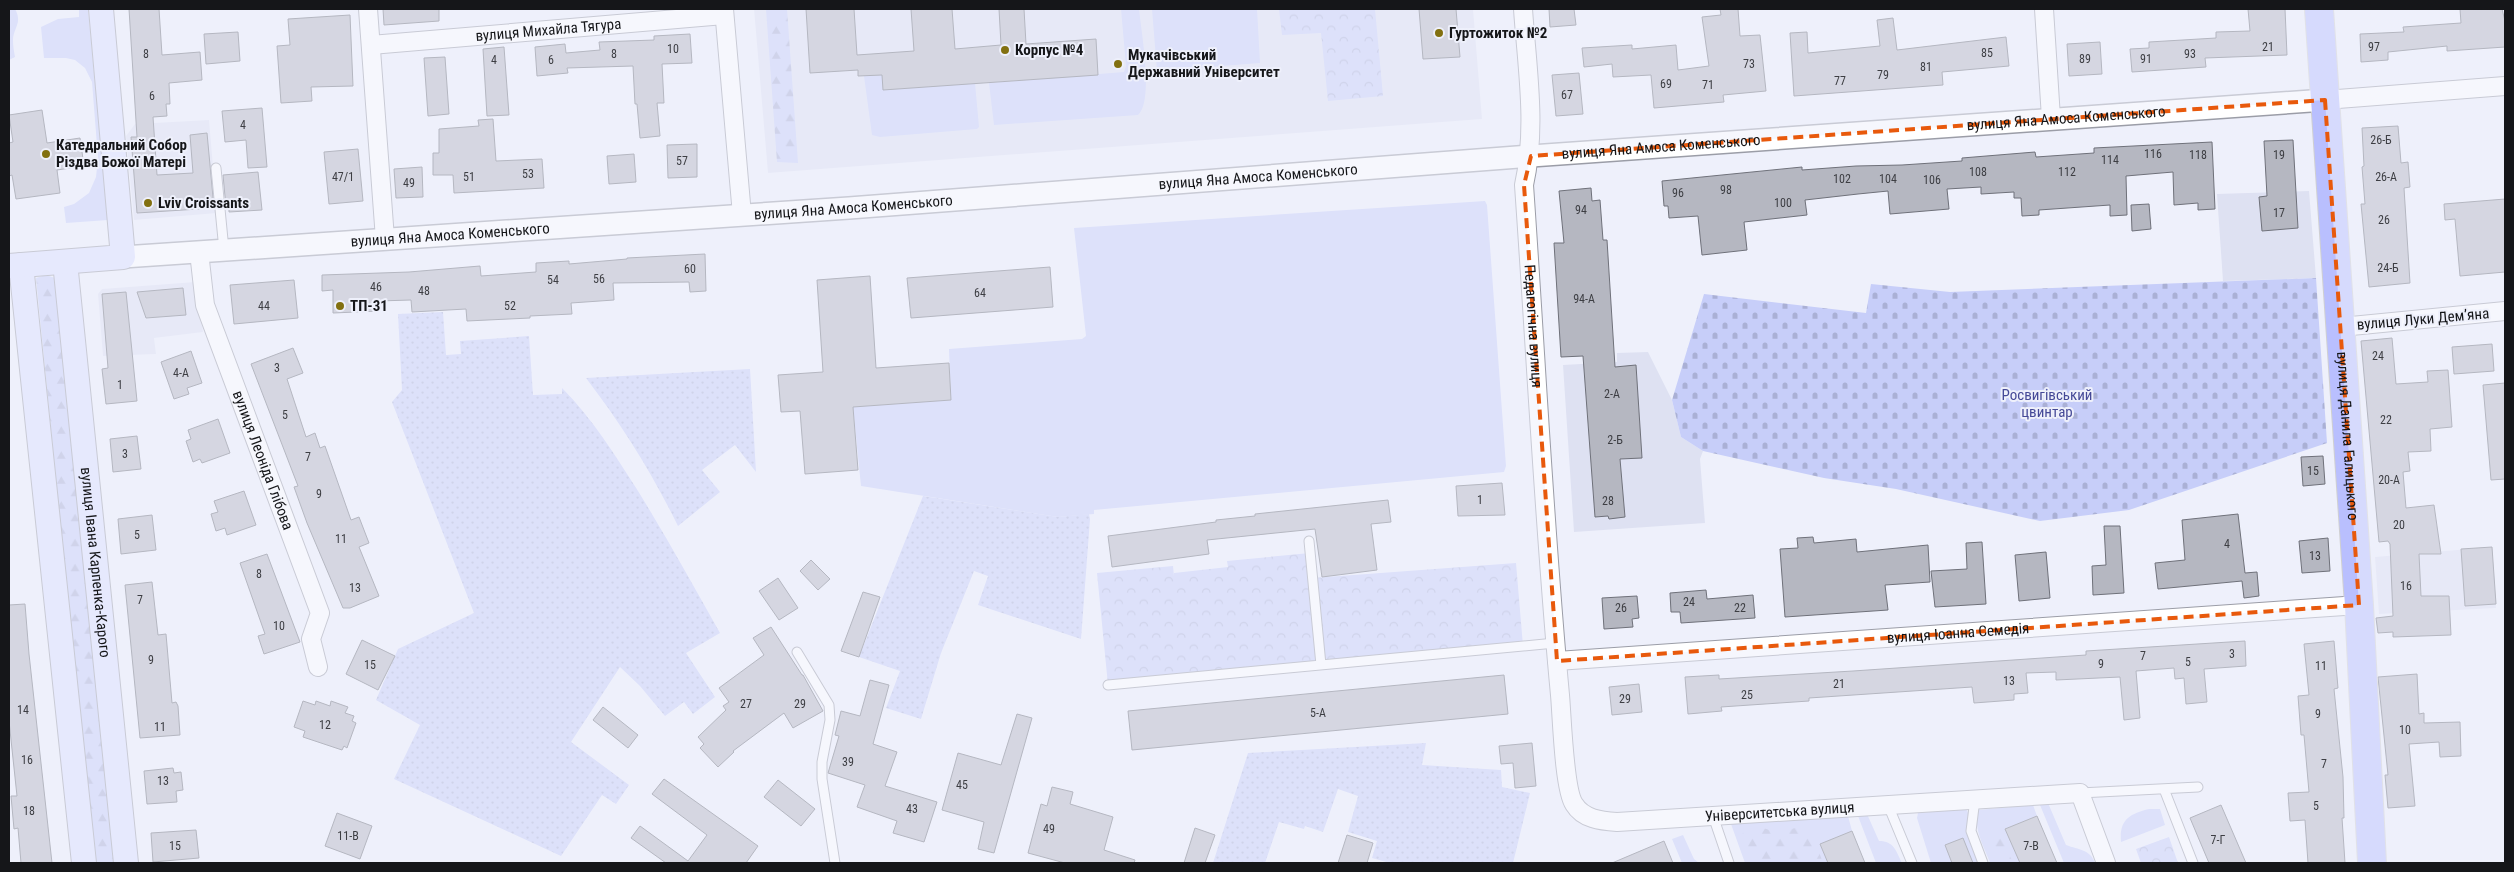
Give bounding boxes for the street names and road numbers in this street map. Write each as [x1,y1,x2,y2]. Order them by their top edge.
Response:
street label: вулиця Михайла Тягура [475,15,622,45]
street label: вулиця Яна Амоса Коменського [1966,102,2166,134]
street label: вулиця Яна Амоса Коменського [1561,131,1761,163]
street label: вулиця Яна Амоса Коменського [1158,160,1358,193]
street label: вулиця Яна Амоса Коменського [753,191,953,223]
street label: вулиця Яна Амоса Коменського [350,219,550,251]
street label: Педагогічна вулиця [1520,264,1546,388]
street label: вулиця Луки Демʼяна [2356,304,2490,334]
street label: вулиця Данила Галицького [2333,351,2362,521]
street label: вулиця Леоніда Глібова [229,388,297,532]
street label: вулиця Івана Карпенка-Карого [77,466,114,658]
street label: вулиця Іоанна Семедія [1886,619,2030,647]
street label: Університетська вулиця [1704,798,1855,825]

